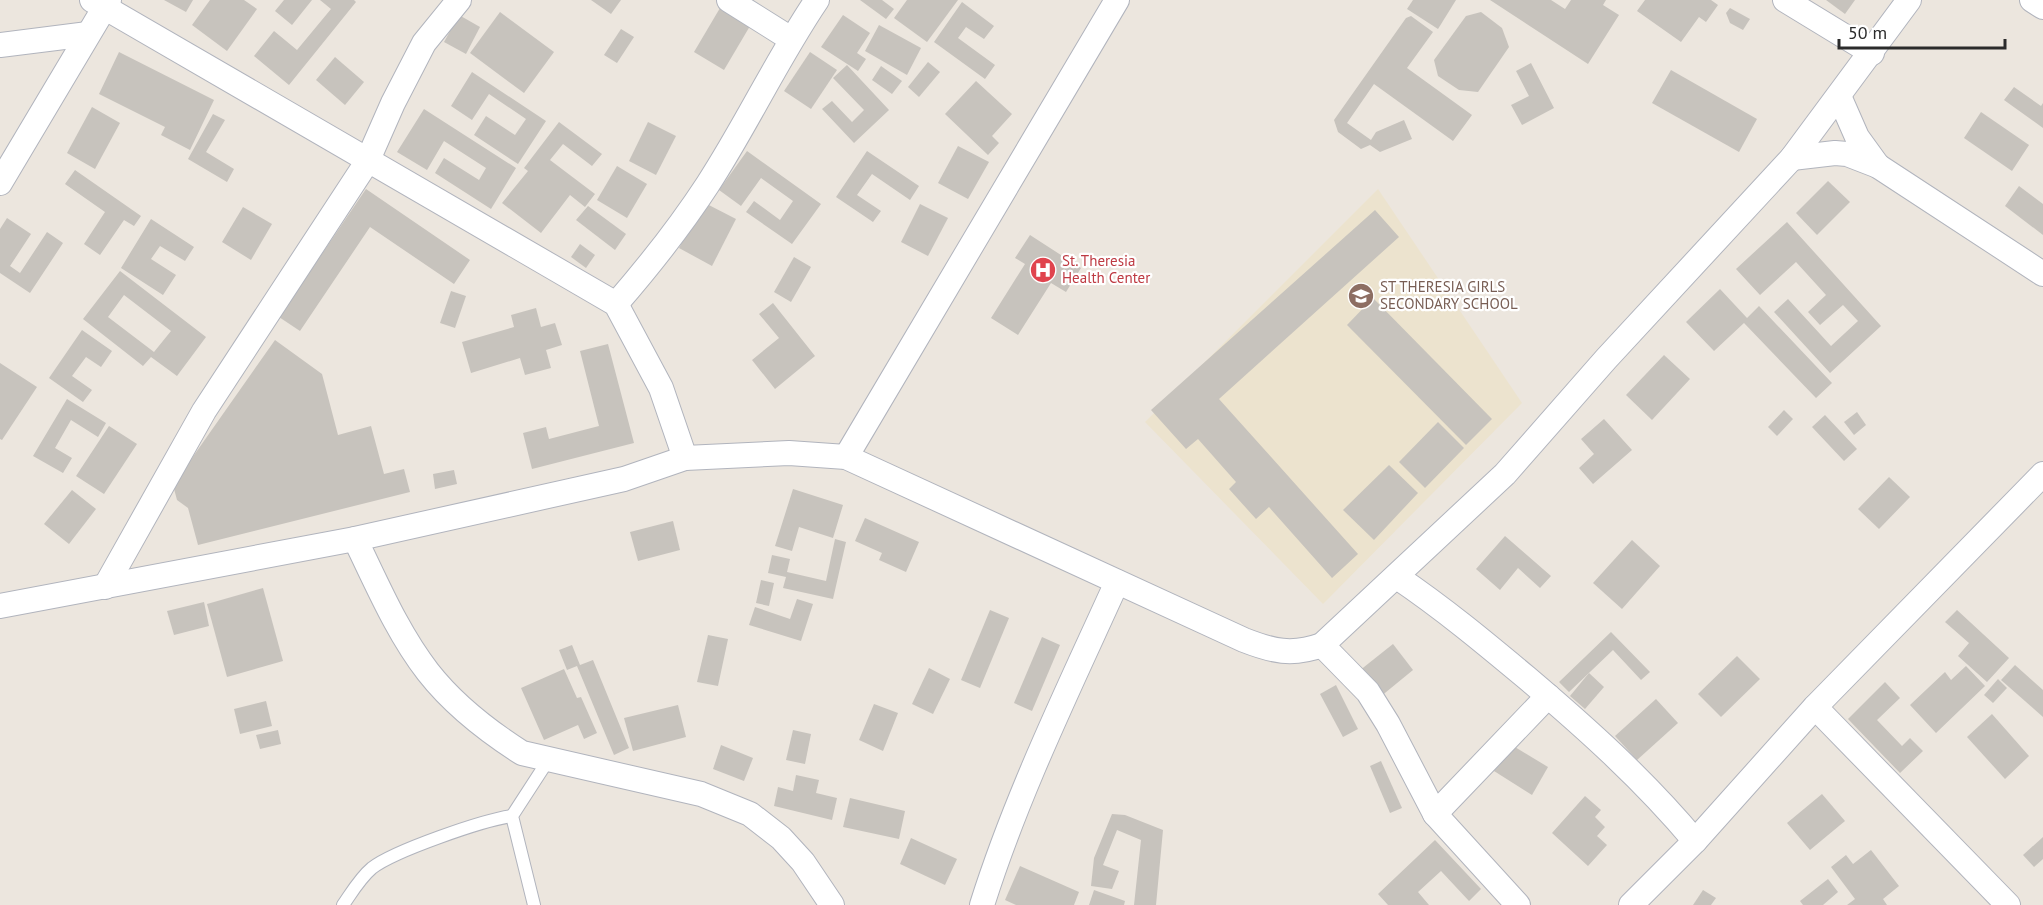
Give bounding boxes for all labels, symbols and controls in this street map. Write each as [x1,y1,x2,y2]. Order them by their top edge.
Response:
scale bar [1839,12,2006,50]
text: 50 m [1848,21,1887,44]
place label: St. Theresia Health Center [1062,251,1150,287]
hospital icon: St. Theresia Health Center [1028,255,1058,285]
place label: ST THERESIA GIRLS SECONDARY SCHOOL [1380,277,1518,313]
school or university icon: ST THERESIA GIRLS SECONDARY SCHOOL [1346,281,1376,311]

